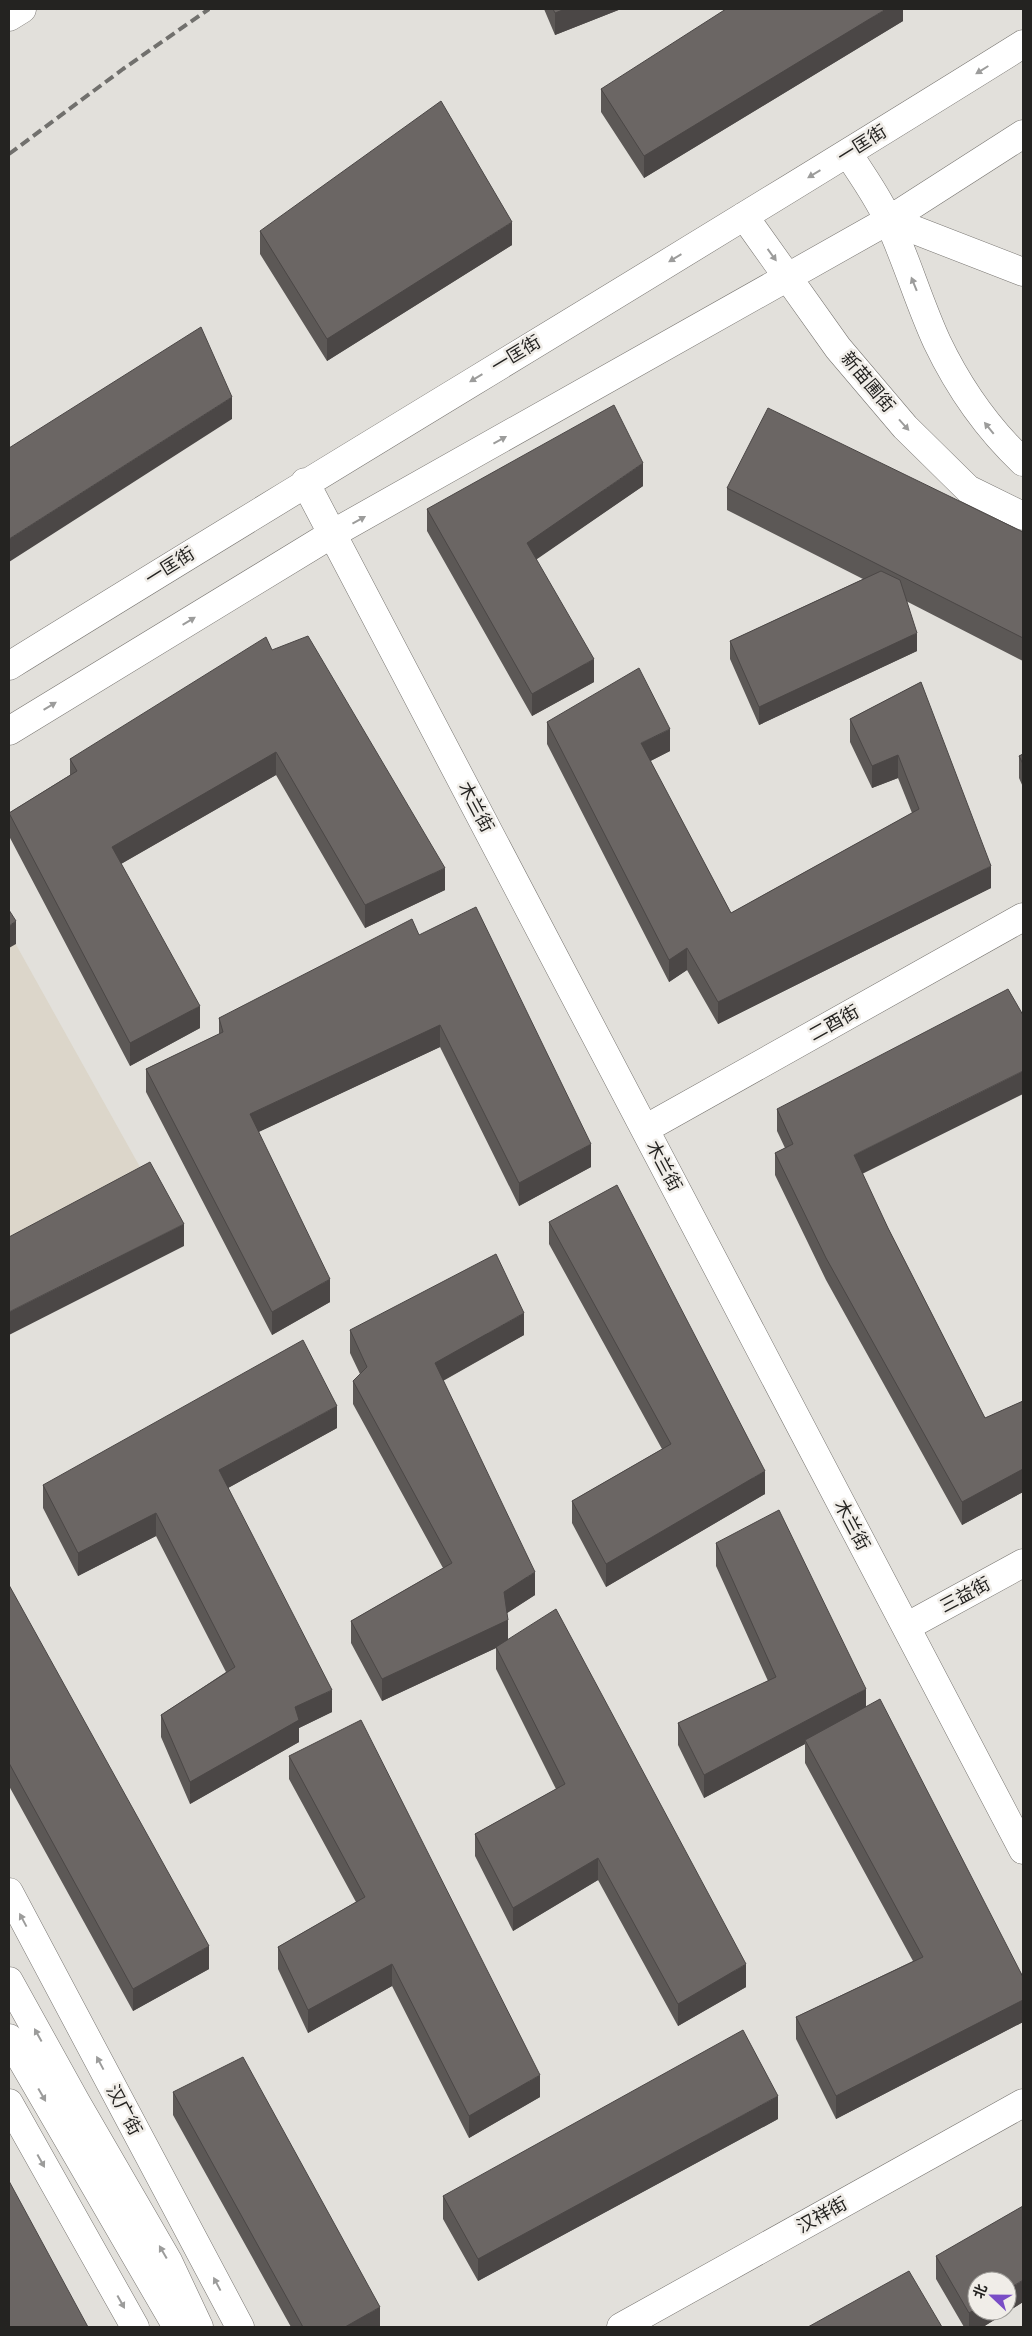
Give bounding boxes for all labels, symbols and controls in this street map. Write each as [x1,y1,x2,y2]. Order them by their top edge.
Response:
one-way arrow [975,65,988,74]
street label: 一匡街 [832,119,891,168]
one-way arrow [807,169,820,178]
one-way arrow [767,249,777,262]
one-way arrow [668,253,681,262]
one-way arrow [910,277,917,292]
street label: 一匡街 [486,329,545,377]
street label: 新苗圃街 [836,346,901,417]
one-way arrow [470,374,483,383]
one-way arrow [898,418,910,430]
one-way arrow [984,421,995,434]
one-way arrow [493,435,507,444]
one-way arrow [352,515,365,524]
street label: 一匡街 [140,541,199,590]
one-way arrow [183,617,196,626]
one-way arrow [44,701,57,710]
street label: 木兰街 [454,777,500,836]
street label: 二酉街 [804,999,863,1046]
street label: 木兰街 [642,1136,688,1195]
street label: 木兰街 [830,1495,876,1554]
street label: 三益街 [935,1571,994,1617]
one-way arrow [19,1913,27,1927]
one-way arrow [34,2028,43,2042]
one-way arrow [96,2056,104,2071]
street label: 汉广街 [102,2080,148,2139]
one-way arrow [38,2089,47,2102]
one-way arrow [37,2153,45,2168]
street label: 汉祥街 [792,2191,851,2238]
one-way arrow [158,2245,167,2258]
north arrow [967,2271,1017,2321]
one-way arrow [213,2277,221,2291]
text: 北 [968,2281,991,2301]
one-way arrow [117,2295,125,2310]

